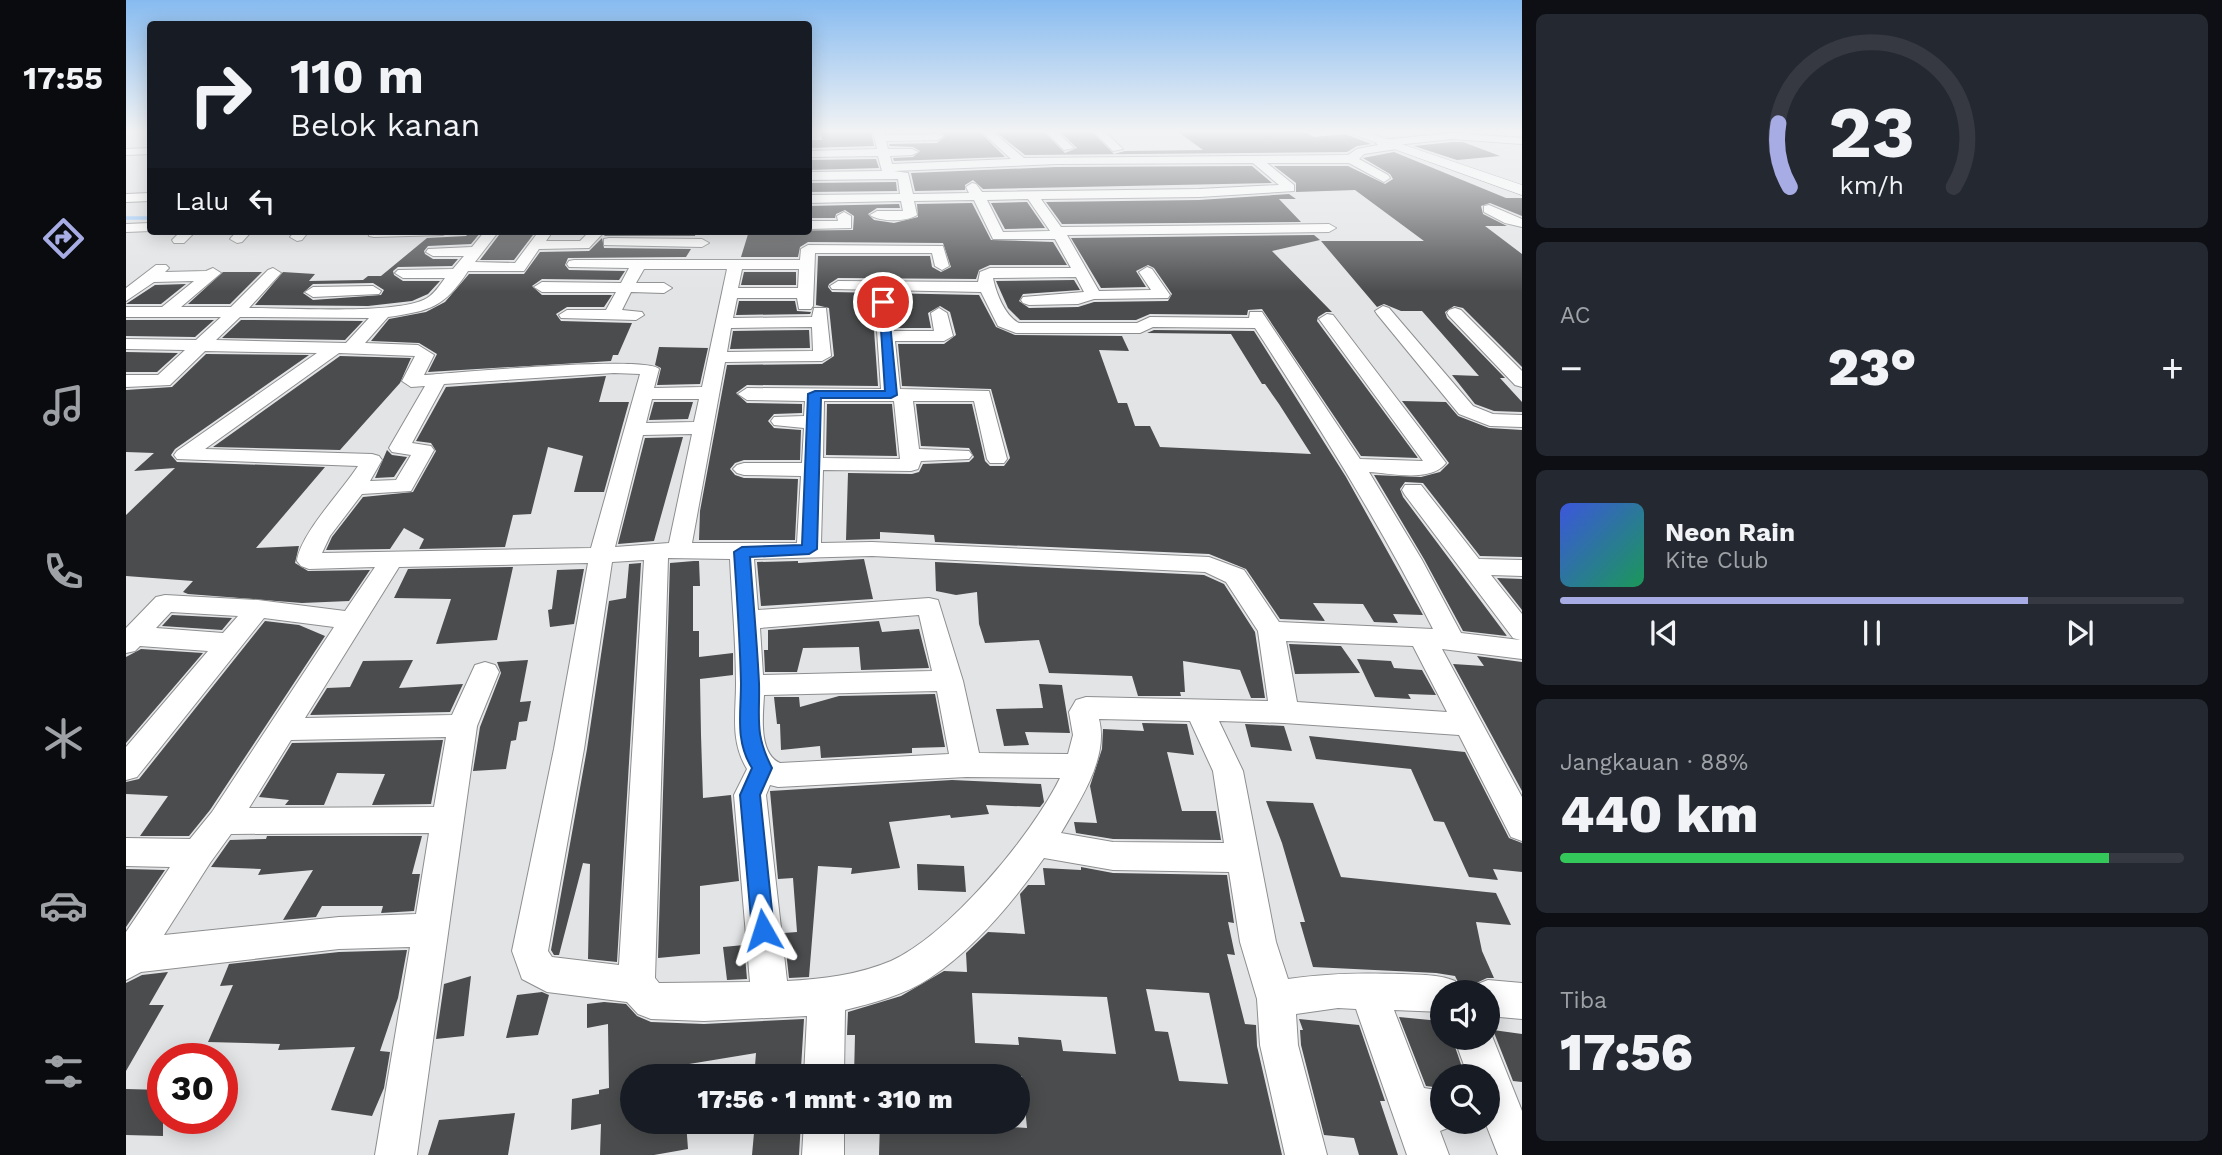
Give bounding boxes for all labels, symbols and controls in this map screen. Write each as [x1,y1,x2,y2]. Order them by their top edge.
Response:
text: 110 m [290,47,424,105]
icon: right [175,49,266,140]
text: 17:55 [23,59,103,97]
text: 23 [1829,89,1915,175]
text: Belok kanan [290,106,480,144]
text: km/h [1840,171,1904,200]
icon: left [243,182,281,220]
text: Lalu [175,186,229,216]
icon: directions [39,214,88,263]
pin [853,272,913,332]
icon: arrive [864,283,902,321]
text: AC [1560,302,1590,329]
text: 23° [1828,337,1916,398]
text: − [1560,346,1583,390]
text: + [2161,346,2184,390]
icon: music [39,381,88,430]
text: Neon Rain [1665,517,1795,547]
icon: phone [39,547,88,596]
text: Kite Club [1665,547,1768,574]
icon: previous [1645,614,1683,652]
icon: pause [1853,614,1891,652]
icon: next [2061,614,2099,652]
icon: climate [39,714,88,763]
text: Jangkauan · 88% [1560,749,1748,776]
text: 440 km [1560,784,1758,845]
icon: car [39,881,88,930]
position arrow [726,893,800,967]
map controls [1430,980,1500,1134]
button: sound [1430,980,1500,1050]
text: Tiba [1560,987,1607,1014]
text: 17:56 [1560,1022,1693,1083]
speed limit sign: 30 [147,1043,238,1134]
icon: filters [39,1047,88,1096]
button: search [1430,1064,1500,1134]
text: 17:56 · 1 mnt · 310 m [697,1084,953,1114]

